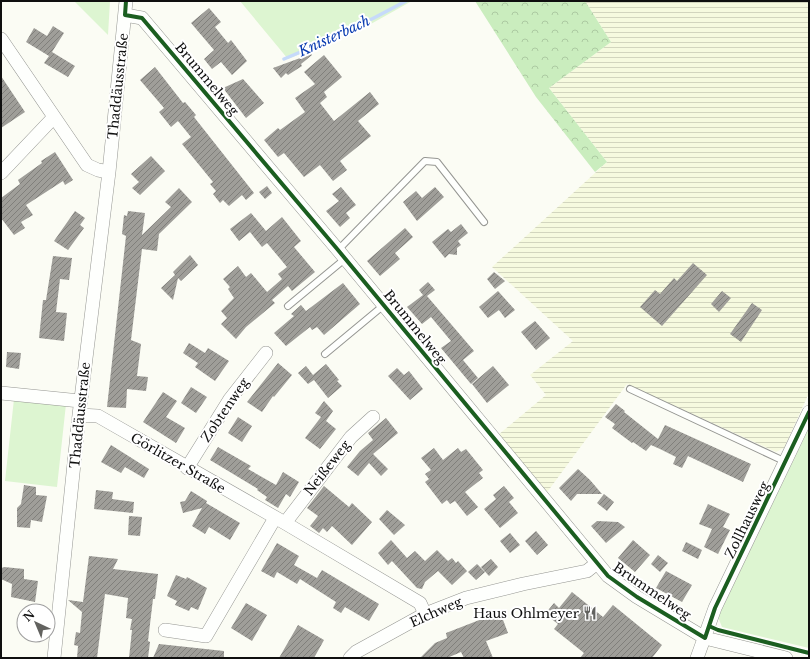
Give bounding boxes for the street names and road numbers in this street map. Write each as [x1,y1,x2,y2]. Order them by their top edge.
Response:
street label: Thaddäusstraße [104,32,132,140]
street label: Brummelweg [171,39,243,119]
street label: Brummelweg [380,286,450,368]
street label: Thaddäusstraße [66,361,94,469]
street label: Zobtenweg [197,374,253,445]
street label: Görlitzer Straße [127,429,229,497]
street label: Neißeweg [300,437,354,499]
street label: Zollhausweg [721,478,773,561]
street label: Brummelweg [610,559,694,623]
street label: Elchweg [407,593,465,631]

